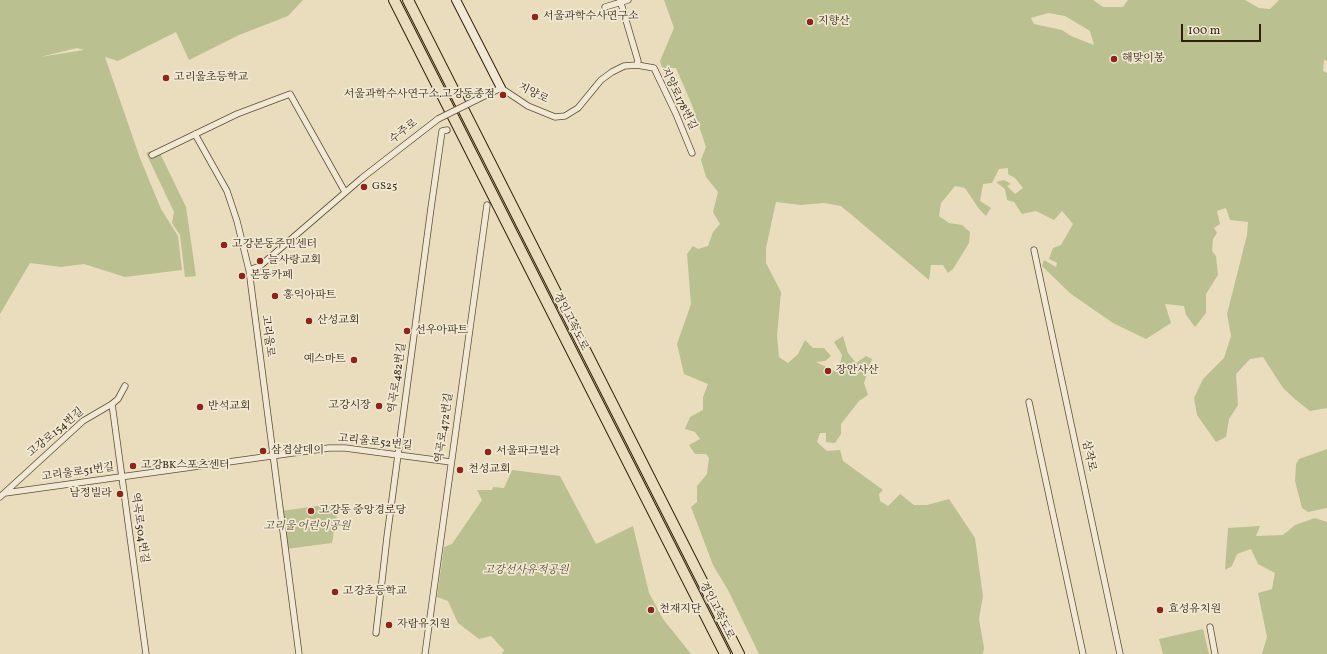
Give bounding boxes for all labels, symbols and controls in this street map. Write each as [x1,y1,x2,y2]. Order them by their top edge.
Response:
place label: 서울과학수사연구소 [543,10,639,24]
marker: 서울과학수사연구소 [530,12,540,22]
place label: 지향산 [818,15,850,29]
scale bar [1183,16,1263,42]
marker: 지향산 [805,17,815,27]
text: 100 m [1188,23,1220,39]
place label: 해맞이봉 [1122,52,1165,66]
marker: 해맞이봉 [1109,54,1119,64]
street label: 지양로178번길 [657,66,699,132]
place label: 고리울초등학교 [174,71,248,85]
marker: 고리울초등학교 [161,73,171,83]
street label: 지양로 [516,81,550,107]
place label: 서울과학수사연구소.고강동종점 [344,88,495,102]
marker: 서울과학수사연구소.고강동종점 [498,90,508,100]
street label: 수주로 [387,117,421,147]
place label: GS25 [372,180,397,194]
marker: GS25 [359,182,369,192]
place label: 고강본동주민센터 [232,238,317,252]
marker: 고강본동주민센터 [219,240,229,250]
place label: 늘사랑교회 [268,254,321,268]
marker: 늘사랑교회 [255,256,265,266]
place label: 본동카페 [250,269,293,283]
marker: 본동카페 [237,271,247,281]
place label: 홍익아파트 [283,289,336,303]
marker: 홍익아파트 [270,291,280,301]
street label: 경인고속도로 [550,291,590,353]
street label: 고리울로 [258,314,276,358]
place label: 산성교회 [317,314,360,328]
marker: 산성교회 [304,316,314,326]
place label: 선우아파트 [415,324,468,338]
marker: 선우아파트 [402,326,412,336]
street label: 역곡로482번길 [387,342,409,414]
place label: 예스마트 [303,353,346,367]
marker: 예스마트 [349,355,359,365]
place label: 장안사산 [836,364,879,378]
marker: 장안사산 [823,366,833,376]
street label: 역곡로472번길 [434,392,456,464]
place label: 고강시장 [328,399,371,413]
place label: 반석교회 [208,400,251,414]
marker: 고강시장 [374,401,384,411]
marker: 반석교회 [195,402,205,412]
street label: 고강로154번길 [25,406,87,460]
street label: 고리울로52번길 [337,433,413,453]
street label: 삼작로 [1078,439,1098,473]
place label: 삼겹살데이 [271,444,324,458]
place label: 서울파크빌라 [496,445,560,459]
marker: 삼겹살데이 [258,446,268,456]
marker: 서울파크빌라 [483,447,493,457]
place label: 고강BK스포츠센터 [141,459,230,473]
street label: 고리울로51번길 [41,461,115,485]
marker: 고강BK스포츠센터 [128,461,138,471]
place label: 천성교회 [468,463,511,477]
marker: 천성교회 [455,465,465,475]
place label: 남정빌라 [69,487,112,501]
marker: 남정빌라 [115,489,125,499]
street label: 역곡로504번길 [128,492,150,564]
place label: 고강동 중앙경로당 [319,504,406,518]
marker: 고강동 중앙경로당 [306,506,316,516]
park label: 고리울 어린이공원 [264,520,350,534]
park label: 고강선사유적공원 [483,564,569,578]
street label: 경인고속도로 [696,580,736,642]
place label: 고강초등학교 [343,585,407,599]
marker: 고강초등학교 [330,587,340,597]
place label: 천재지단 [659,603,702,617]
place label: 효성유치원 [1168,603,1221,617]
marker: 천재지단 [646,605,656,615]
marker: 효성유치원 [1155,605,1165,615]
place label: 자람유치원 [397,618,450,632]
marker: 자람유치원 [384,620,394,630]

